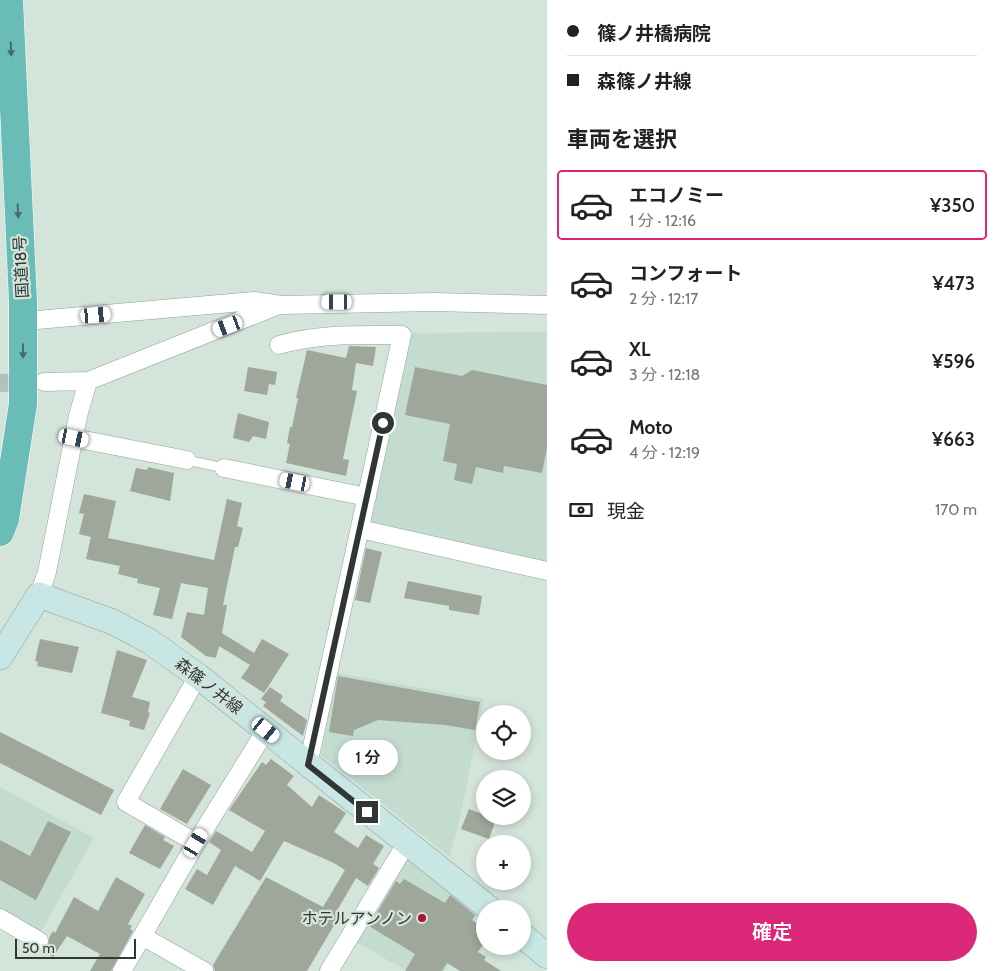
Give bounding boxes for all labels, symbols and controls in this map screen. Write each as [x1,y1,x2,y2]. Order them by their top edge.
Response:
text: 篠ノ井橋病院 [597,22,711,45]
one-way arrow [8,41,16,57]
text: 森篠ノ井線 [597,70,692,93]
text: 車両を選択 [567,126,677,153]
icon: car [569,183,614,228]
text: エコノミー [629,184,724,207]
text: ¥350 [930,194,975,217]
one-way arrow [15,203,23,219]
text: 1 分 · 12:16 [629,211,696,230]
street label: 国道18号 [10,235,32,299]
icon: car [569,261,614,306]
text: コンフォート [629,262,742,285]
text: ¥473 [932,272,975,295]
text: 2 分 · 12:17 [629,289,698,308]
car [322,295,352,310]
car [80,306,111,324]
car [211,314,244,338]
text: XL [629,338,650,361]
icon: car [569,339,614,384]
one-way arrow [19,343,27,359]
text: ¥596 [932,350,975,373]
text: 3 分 · 12:18 [629,365,700,384]
route start [372,412,394,434]
text: Moto [629,416,673,439]
icon: car [569,417,614,462]
car [57,428,90,448]
text: ¥663 [932,428,975,451]
text: 4 分 · 12:19 [629,443,700,462]
car [278,472,311,492]
icon: cash [567,496,595,524]
text: 現金 [607,500,645,523]
text: 170 m [935,500,977,519]
street label: 森篠ノ井線 [172,654,246,718]
map controls [476,705,531,955]
button: locate [476,705,531,760]
car [249,715,282,745]
callout: 1 分 [337,740,397,774]
text: 1 分 [355,748,381,767]
button: layers [476,770,531,825]
route end [356,801,378,823]
car [181,826,210,860]
button: + [476,835,531,890]
button: − [476,900,531,955]
button: 確定 [567,903,977,961]
place label: ホテルアンノン [301,909,412,928]
marker: ホテルアンノン [416,912,428,924]
scale bar [15,936,136,959]
text: 50 m [22,939,55,957]

